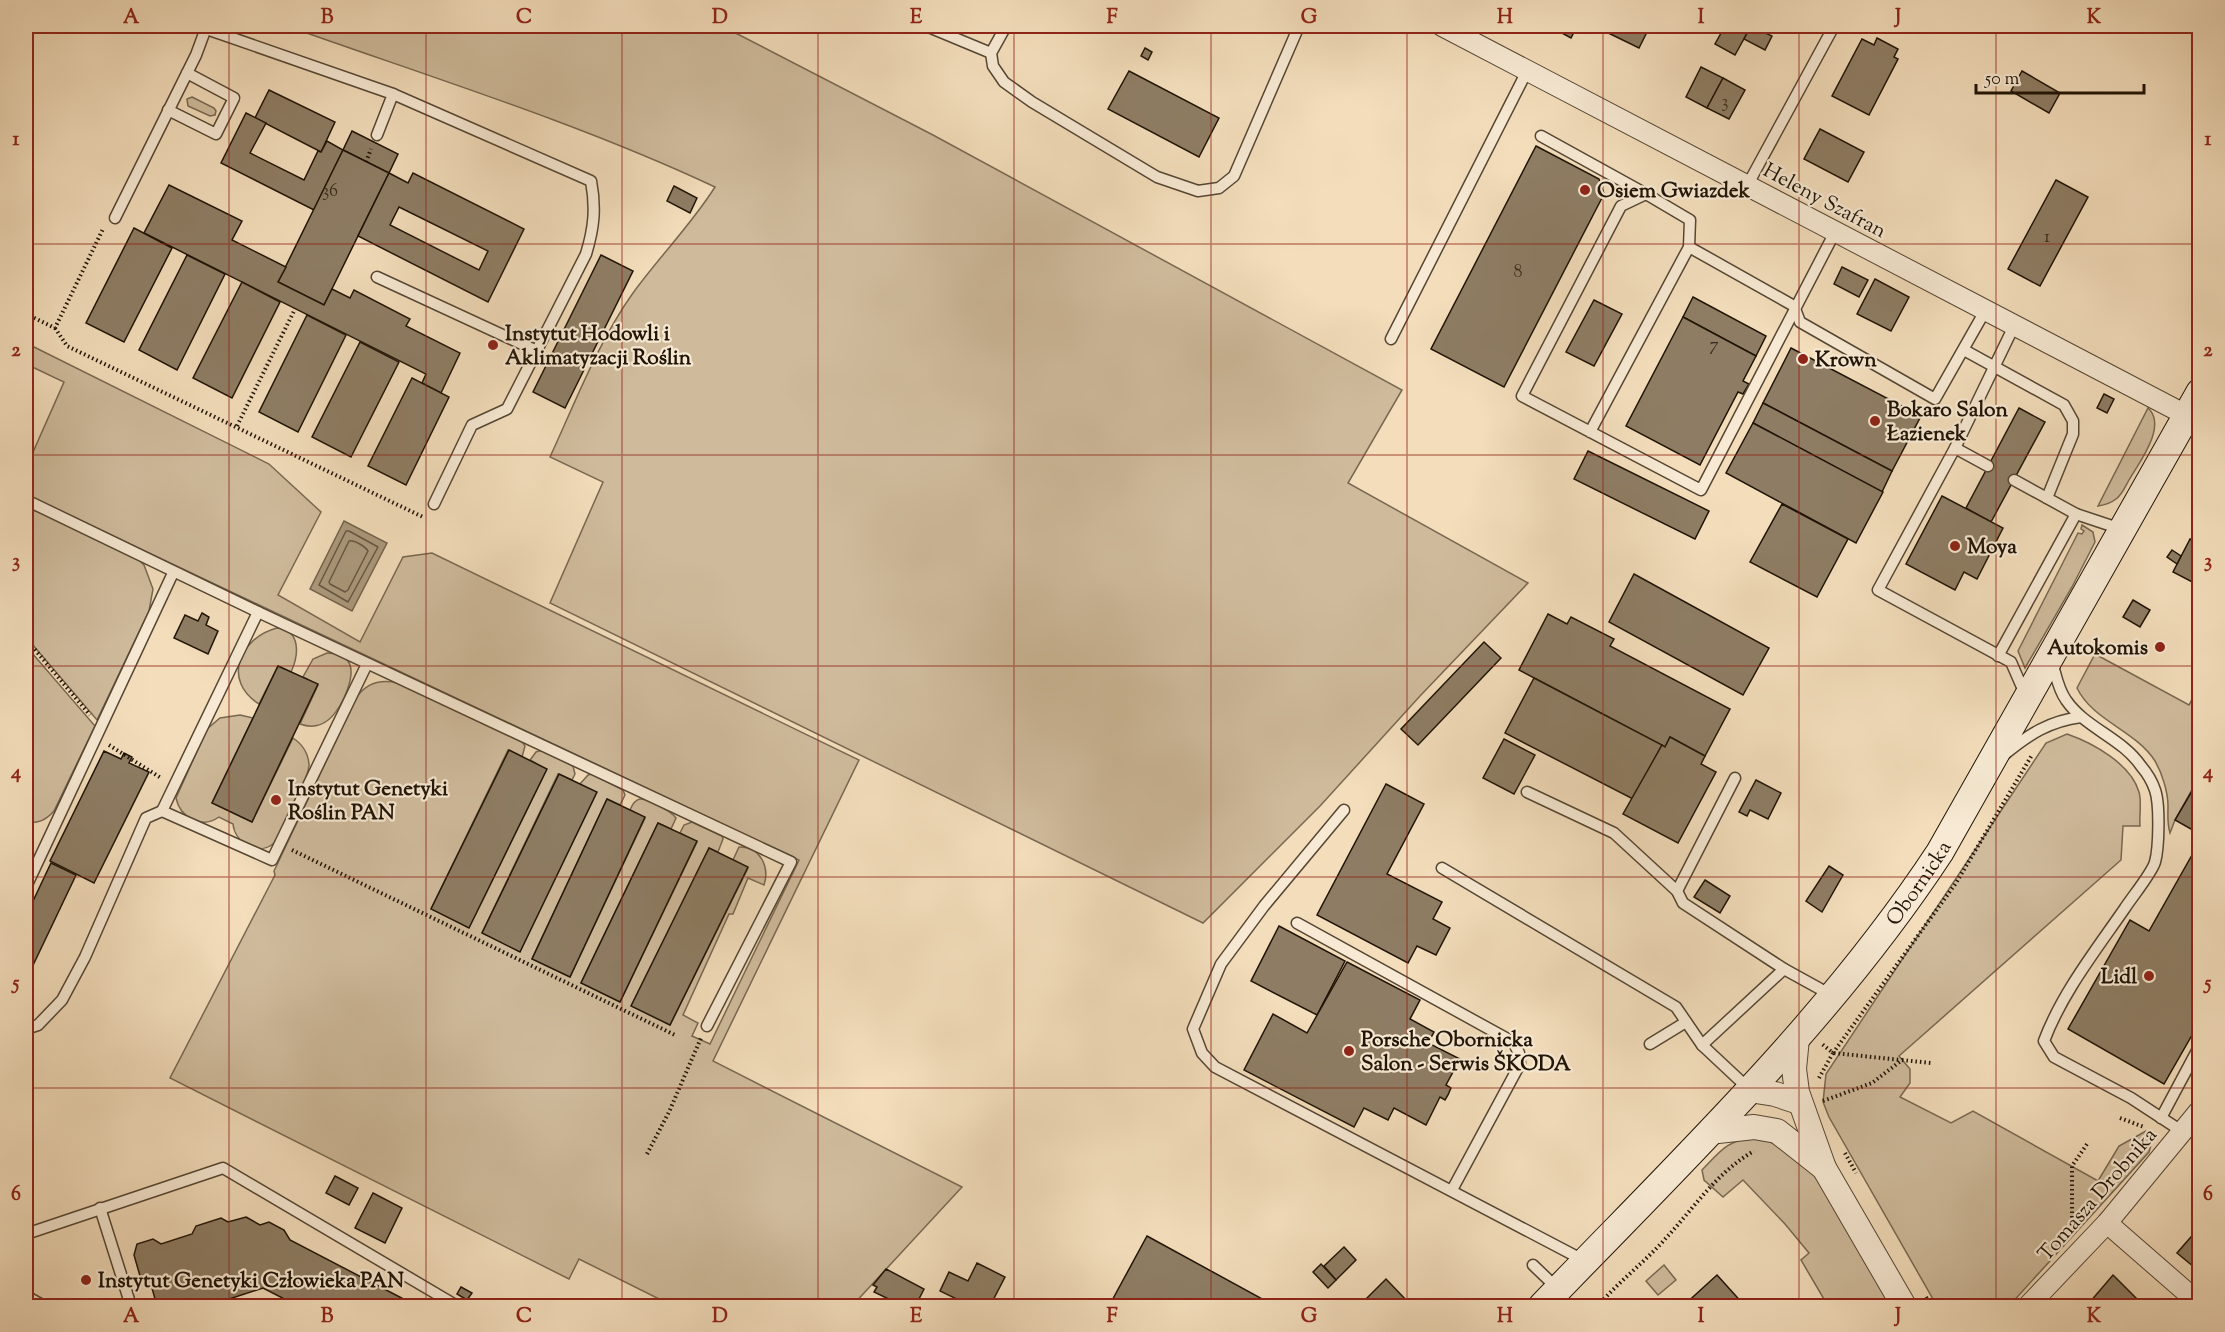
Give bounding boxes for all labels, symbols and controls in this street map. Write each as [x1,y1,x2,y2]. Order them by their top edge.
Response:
text: A [123,4,140,33]
text: B [321,4,334,33]
text: C [516,4,532,33]
text: D [712,4,728,33]
text: E [910,4,923,33]
text: F [1106,4,1118,33]
text: G [1301,4,1318,33]
text: H [1497,4,1513,33]
text: I [1698,4,1705,33]
text: J [1893,4,1901,33]
text: K [2087,4,2102,33]
scale bar [1976,57,2144,95]
text: 50 m [1984,67,2020,93]
house number: 3 [1721,90,1729,116]
text: 1 [13,126,20,155]
text: 1 [2205,126,2212,155]
street label: Heleny Szafran [1757,157,1891,247]
place label: Osiem Gwiazdek [1597,177,1750,207]
house number: 36 [322,179,338,205]
marker: Osiem Gwiazdek [1578,183,1592,197]
house number: 1 [2044,225,2050,251]
house number: 8 [1514,260,1523,286]
place label: Instytut Hodowli i Aklimatyzacji Roślin [505,320,692,374]
house number: 7 [1709,333,1719,359]
text: 2 [11,337,21,366]
text: 2 [2203,337,2213,366]
marker: Instytut Hodowli i Aklimatyzacji Roślin [486,338,500,352]
place label: Krown [1815,346,1877,376]
marker: Krown [1796,352,1810,366]
place label: Bokaro Salon Łazienek [1887,396,2009,450]
marker: Bokaro Salon Łazienek [1868,414,1882,428]
place label: Moya [1967,533,2017,563]
marker: Moya [1948,539,1962,553]
text: 3 [12,548,20,577]
text: 3 [2204,548,2212,577]
place label: Autokomis [2047,634,2148,664]
marker: Autokomis [2153,640,2167,654]
text: 4 [10,759,21,788]
text: 4 [2202,759,2213,788]
place label: Instytut Genetyki Roślin PAN [288,775,448,829]
marker: Instytut Genetyki Roślin PAN [269,793,283,807]
street label: Obornicka [1880,836,1960,933]
place label: Lidl [2101,963,2137,993]
marker: Lidl [2142,969,2156,983]
text: 5 [11,970,20,999]
text: 5 [2203,970,2212,999]
place label: Porsche Obornicka Salon - Serwis ŠKODA [1361,1026,1572,1080]
marker: Porsche Obornicka Salon - Serwis ŠKODA [1342,1044,1356,1058]
street label: Tomasza Drobnika [2032,1122,2165,1269]
text: 6 [11,1181,21,1210]
text: 6 [2203,1181,2213,1210]
place label: Instytut Genetyki Człowieka PAN [98,1267,404,1297]
marker: Instytut Genetyki Człowieka PAN [79,1273,93,1287]
text: A [123,1303,140,1332]
text: B [321,1303,334,1332]
text: C [516,1303,532,1332]
text: D [712,1303,728,1332]
text: E [910,1303,923,1332]
text: F [1106,1303,1118,1332]
text: G [1301,1303,1318,1332]
text: H [1497,1303,1513,1332]
text: I [1698,1303,1705,1332]
text: J [1893,1303,1901,1332]
text: K [2087,1303,2102,1332]

